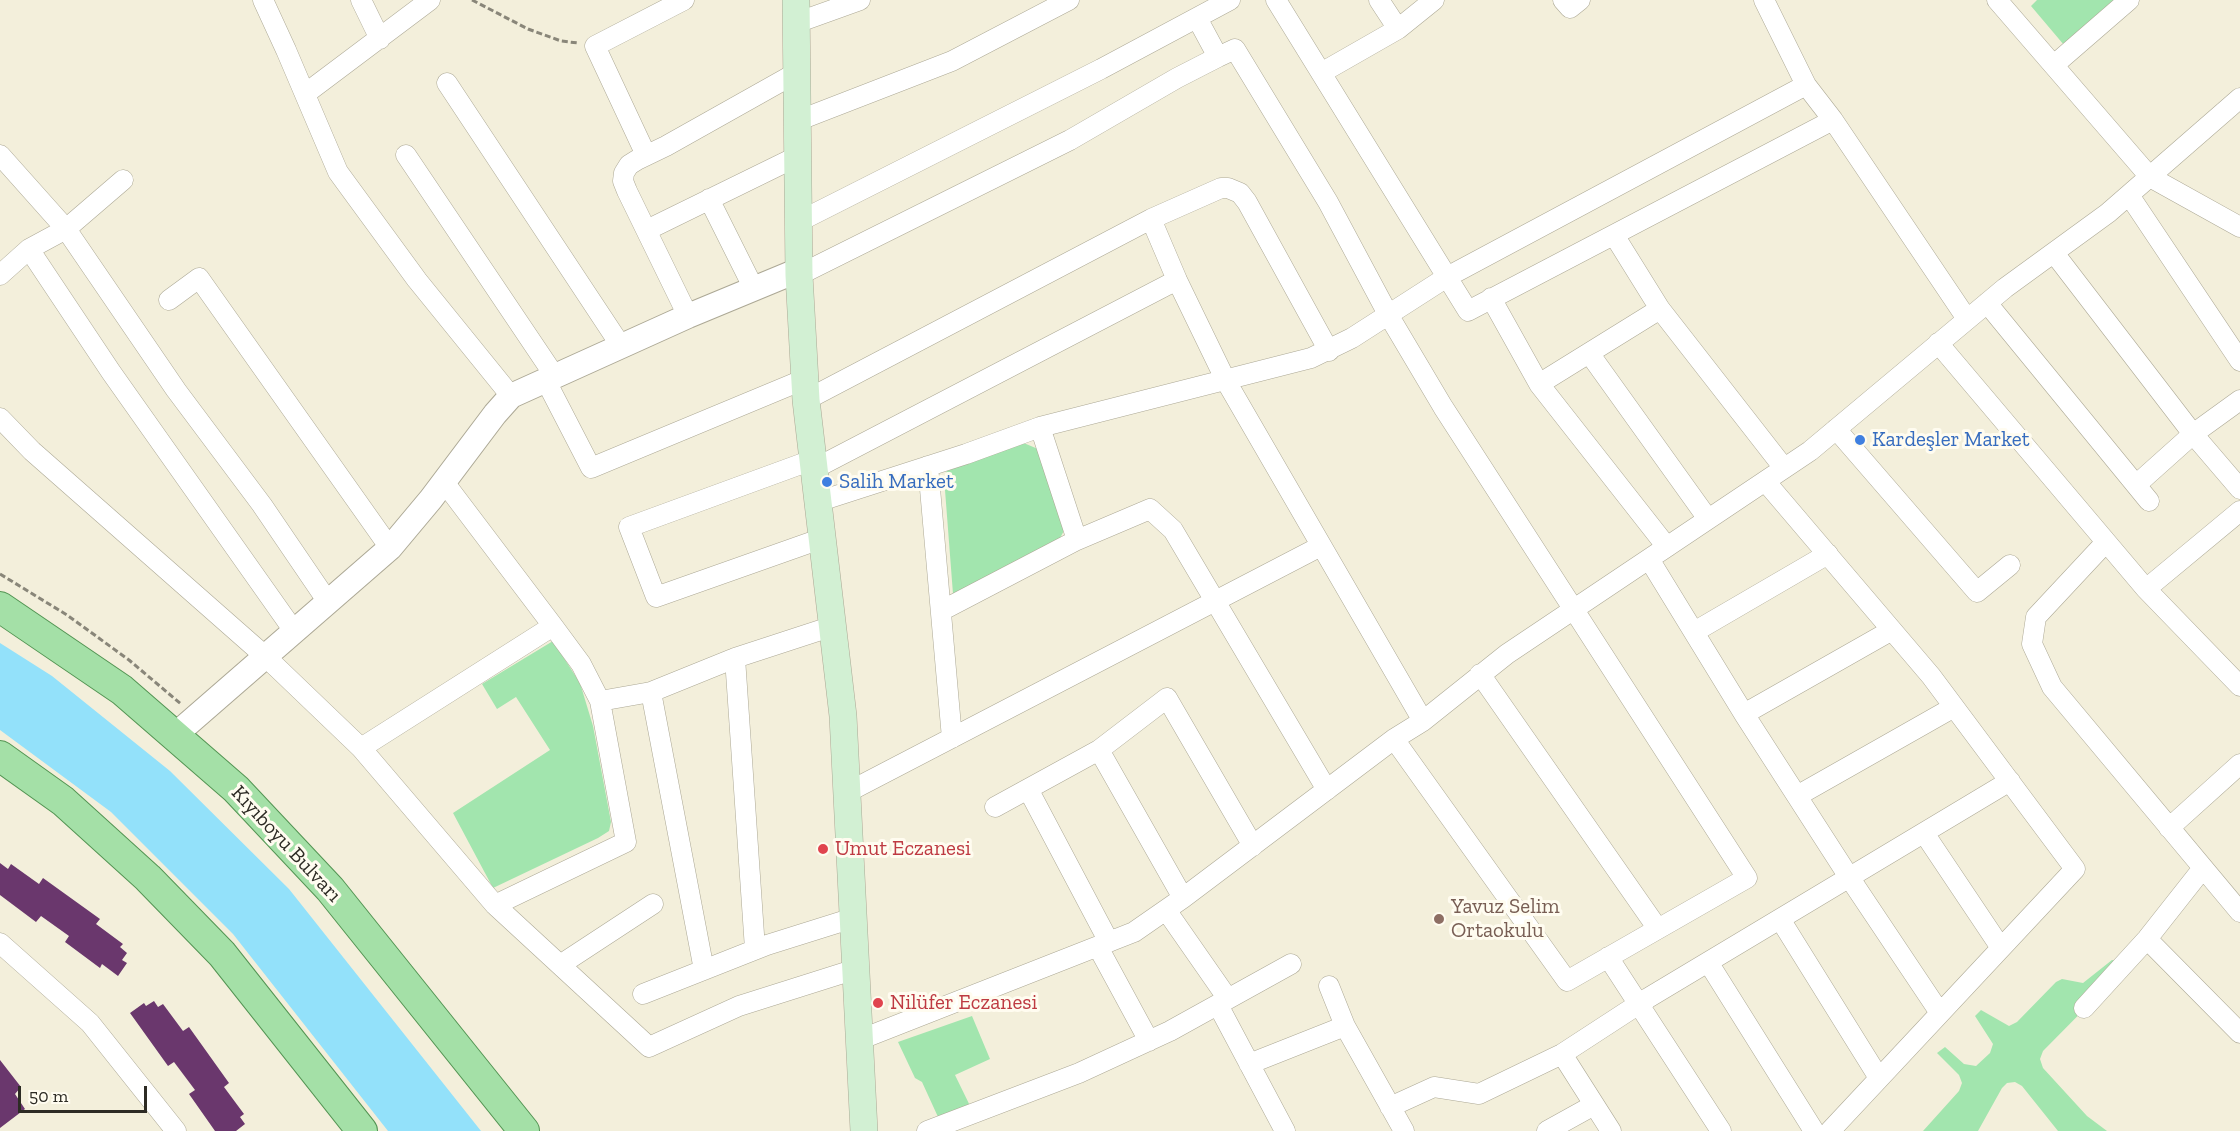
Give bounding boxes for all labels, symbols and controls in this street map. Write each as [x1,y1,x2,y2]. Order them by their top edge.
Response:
place label: Kardeşler Market [1872,427,2029,453]
marker: Kardeşler Market [1853,433,1867,447]
place label: Salih Market [839,469,954,495]
marker: Salih Market [820,475,834,489]
street label: Kıyıboyu Bulvarı [226,781,346,907]
place label: Umut Eczanesi [835,836,971,862]
marker: Umut Eczanesi [816,842,830,856]
place label: Yavuz Selim Ortaokulu [1451,894,1560,944]
marker: Yavuz Selim Ortaokulu [1432,912,1446,926]
place label: Nilüfer Eczanesi [890,990,1037,1016]
marker: Nilüfer Eczanesi [871,996,885,1010]
scale bar [21,1074,150,1112]
text: 50 m [29,1085,68,1107]

